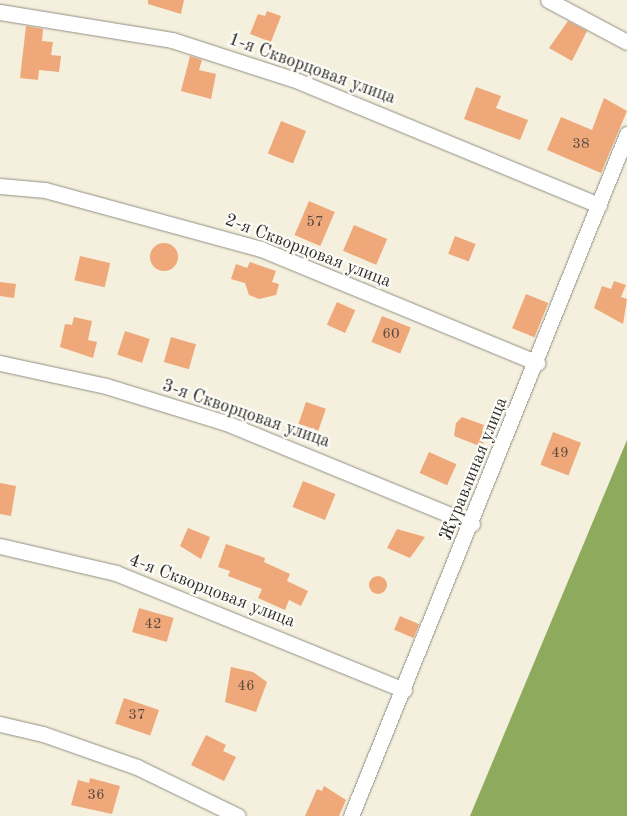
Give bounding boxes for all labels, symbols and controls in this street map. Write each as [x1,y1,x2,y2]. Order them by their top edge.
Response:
street label: 1-я Скворцовая улица [225,29,399,109]
house number: 38 [572,136,590,154]
street label: 2-я Скворцовая улица [222,209,394,293]
house number: 57 [306,214,324,232]
house number: 60 [382,326,400,344]
street label: 3-я Скворцовая улица [159,375,333,453]
street label: Журавлиная улица [435,394,513,544]
house number: 49 [551,445,569,463]
street label: 4-я Скворцовая улица [126,549,298,633]
house number: 42 [144,616,162,634]
house number: 46 [237,678,255,696]
house number: 37 [128,707,146,725]
house number: 36 [87,787,105,805]

